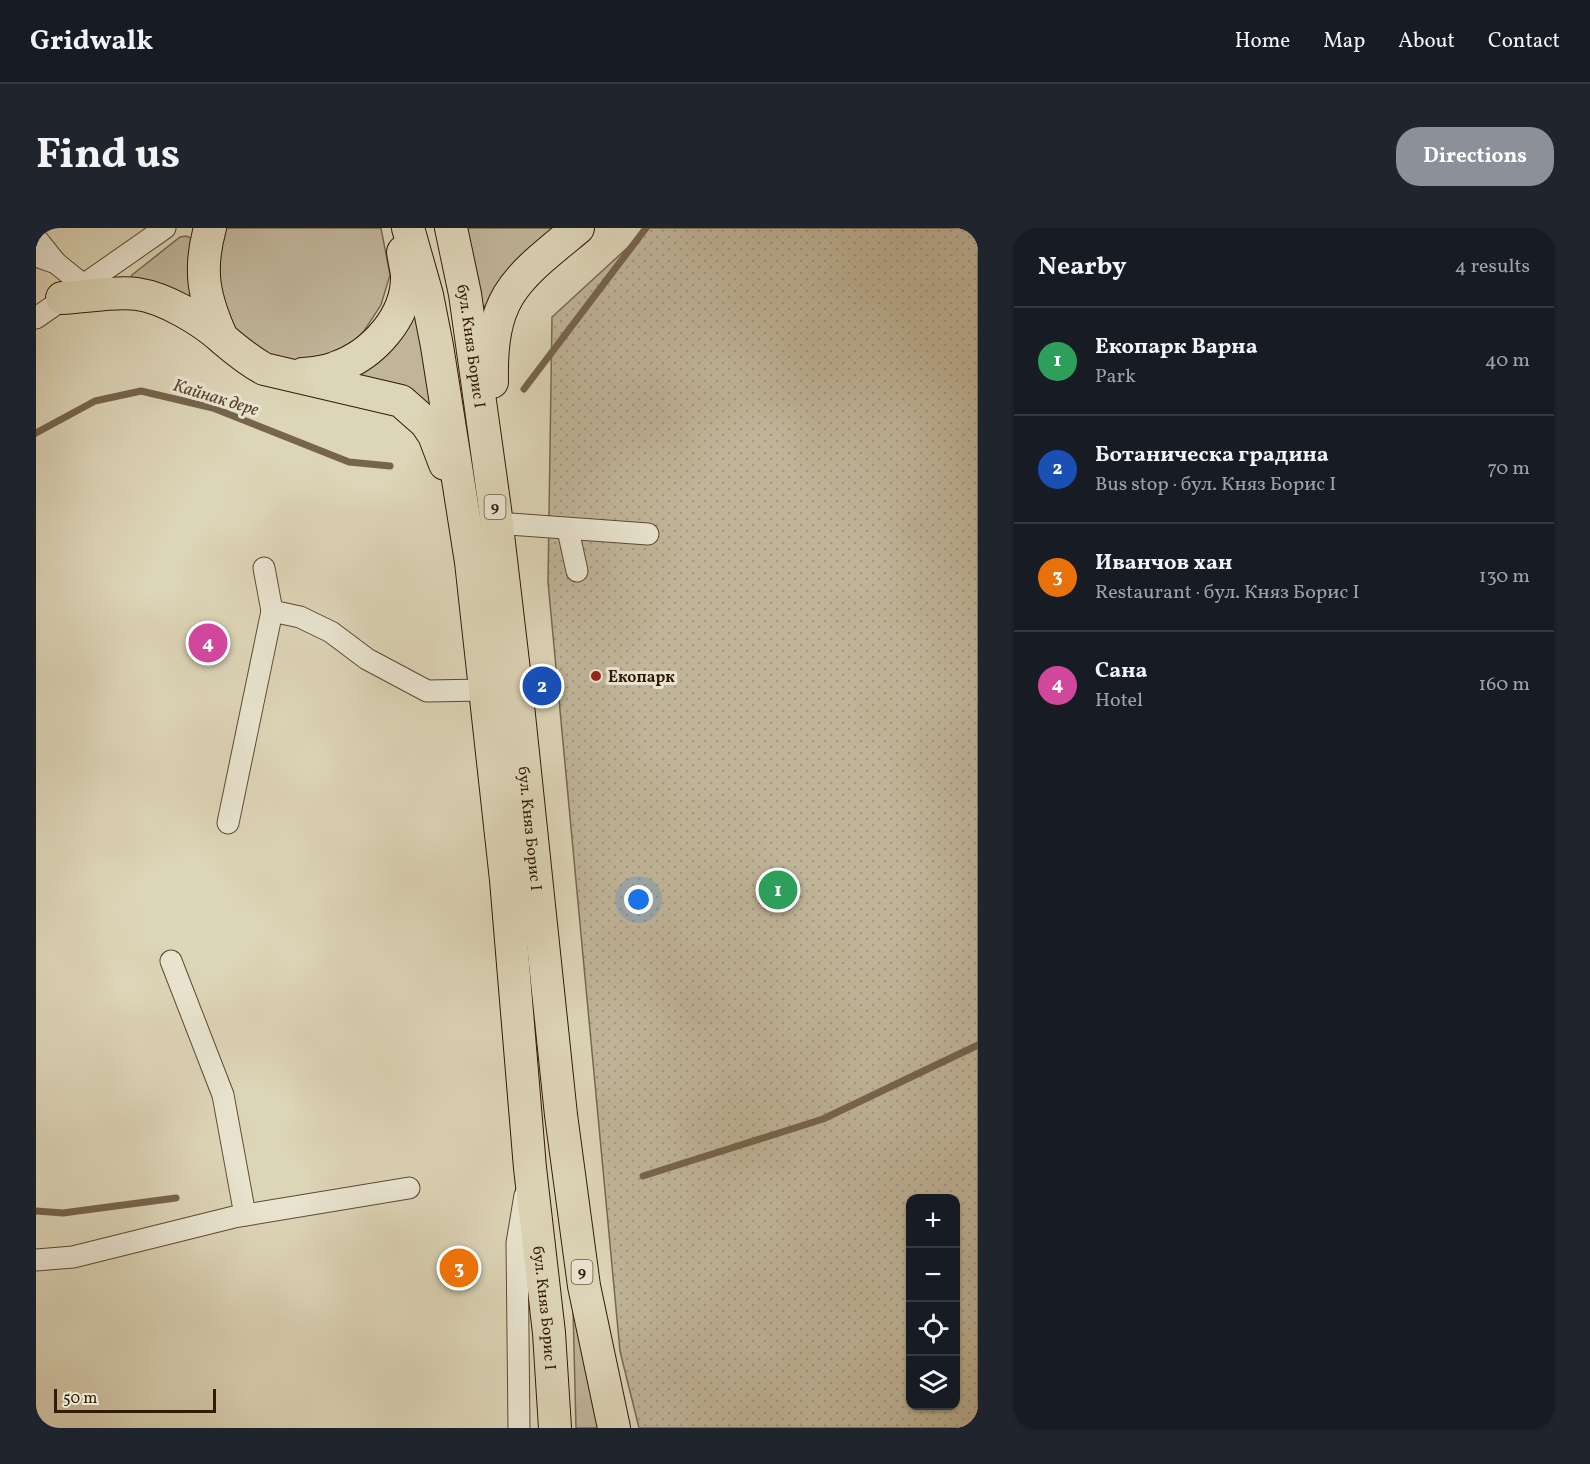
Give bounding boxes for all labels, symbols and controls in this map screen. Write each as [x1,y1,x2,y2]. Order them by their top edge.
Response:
text: Gridwalk [30,22,153,61]
text: Home [1235,27,1290,56]
text: Map [1323,27,1365,56]
text: About [1398,27,1455,56]
text: Contact [1488,27,1560,56]
text: Find us [36,127,180,186]
button: Directions [1396,127,1554,186]
text: Nearby [1038,249,1127,285]
text: 4 results [1455,253,1530,281]
street label: бул. Княз Борис I [450,283,490,410]
text: Екопарк Варна [1095,332,1258,363]
text: 1 [1053,347,1062,375]
text: 40 m [1485,347,1530,375]
text: Park [1095,363,1136,391]
water label: Кайнак дере [170,374,262,423]
text: Ботаническа градина [1095,440,1329,471]
text: 2 [1052,455,1063,483]
text: 70 m [1487,455,1530,483]
text: Bus stop · бул. Княз Борис I [1095,471,1336,499]
road number: 9 [484,495,506,519]
text: Иванчов хан [1095,548,1232,579]
text: 3 [1052,563,1063,591]
text: 130 m [1479,563,1530,591]
text: Restaurant · бул. Княз Борис I [1095,579,1359,607]
pin: 4 [188,620,228,666]
text: Сана [1095,656,1148,687]
pin: 2 [522,664,562,708]
place label: Екопарк [608,667,675,689]
marker: Екопарк [589,669,603,683]
text: 4 [1051,671,1064,699]
text: 160 m [1478,671,1530,699]
text: Hotel [1095,687,1143,715]
street label: бул. Княз Борис I [511,766,546,892]
pin: 1 [758,868,798,912]
your location [624,885,653,914]
map controls [906,1194,960,1410]
button: + [906,1194,960,1248]
street label: бул. Княз Борис I [526,1245,560,1371]
pin: 3 [440,1246,478,1290]
button: − [906,1248,960,1302]
road number: 9 [572,1260,592,1284]
button: locate [906,1302,960,1356]
button: layers [906,1356,960,1410]
scale bar [54,1386,216,1414]
text: 50 m [63,1388,97,1410]

